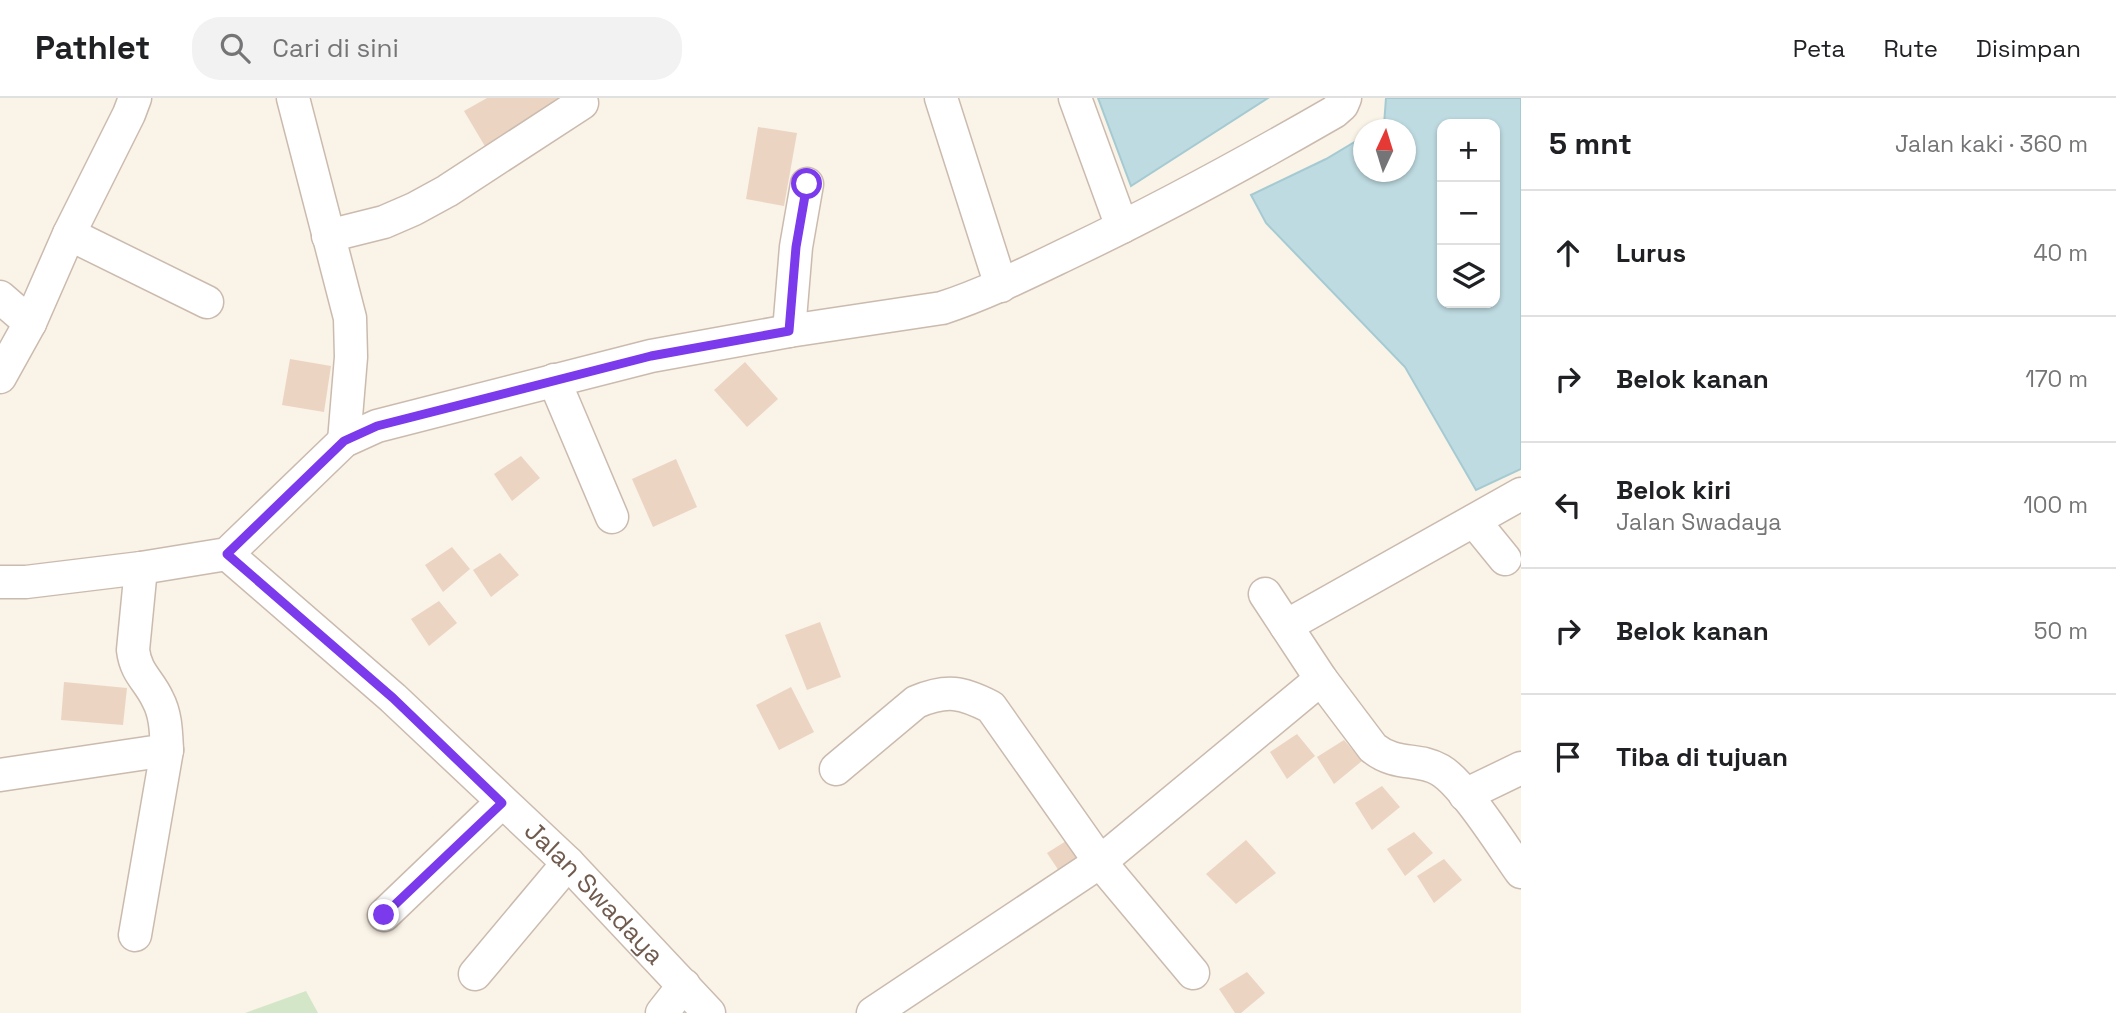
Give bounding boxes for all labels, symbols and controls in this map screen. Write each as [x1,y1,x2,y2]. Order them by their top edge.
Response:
search box [192,17,682,80]
text: Pathlet [35,27,150,69]
icon: search [216,29,254,67]
text: Cari di sini [272,31,399,65]
text: Peta [1793,33,1845,64]
text: Rute [1883,33,1938,64]
text: Disimpan [1976,33,2081,64]
north arrow [1353,119,1416,182]
map controls [1437,119,1500,308]
button: + [1437,119,1500,182]
text: 5 mnt [1549,124,1632,163]
text: Jalan kaki · 360 m [1895,129,2088,159]
route start [791,168,822,199]
button: − [1437,182,1500,245]
icon: ahead [1549,234,1587,272]
text: Lurus [1616,236,1686,270]
text: 40 m [2033,238,2088,268]
button: layers [1437,245,1500,308]
icon: right [1549,360,1587,398]
text: Belok kanan [1616,362,1769,396]
text: 170 m [2025,364,2088,394]
text: Belok kiri [1616,473,1731,507]
icon: left [1549,486,1587,524]
text: 100 m [2023,490,2088,520]
text: Jalan Swadaya [1616,507,1781,537]
icon: right [1549,612,1587,650]
text: Belok kanan [1616,614,1769,648]
text: 50 m [2034,616,2088,646]
icon: arrive [1549,738,1587,776]
text: Tiba di tujuan [1616,740,1788,774]
street label: Jalan Swadaya [517,814,672,972]
route end [368,899,399,930]

